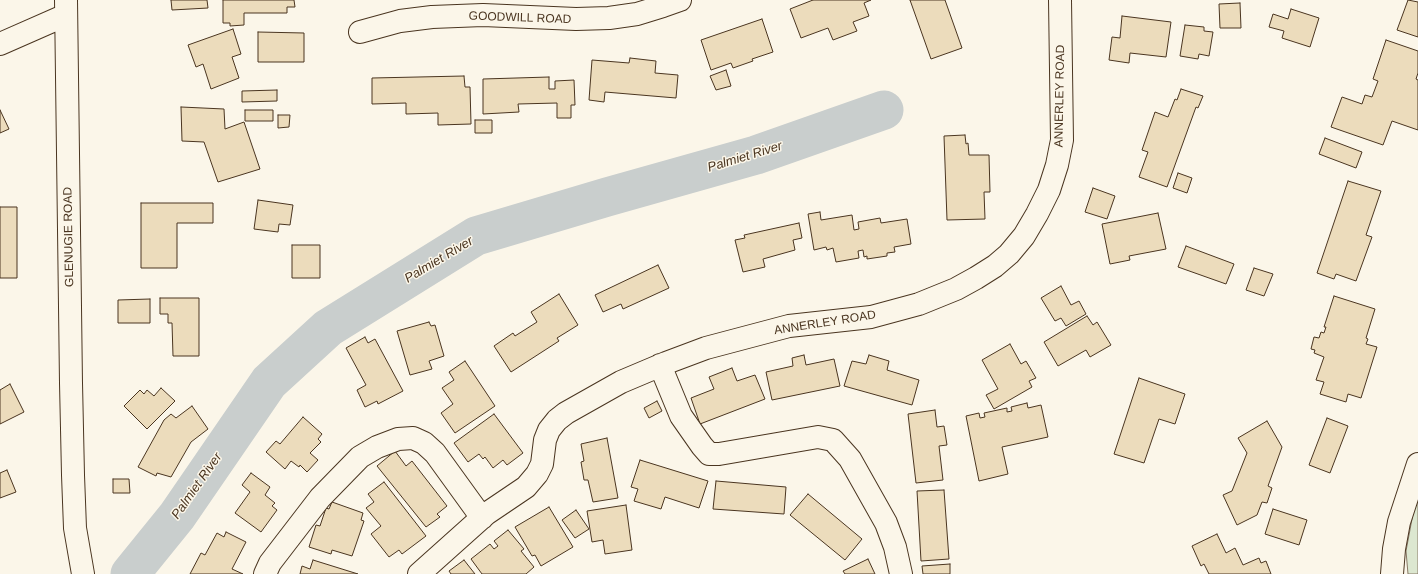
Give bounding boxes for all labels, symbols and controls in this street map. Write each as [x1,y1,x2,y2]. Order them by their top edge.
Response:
street label: GOODWILL ROAD [468,9,572,27]
street label: ANNERLEY ROAD [1052,45,1068,147]
water label: Palmiet River [706,138,784,176]
street label: GLENUGIE ROAD [61,187,77,287]
water label: Palmiet River [402,233,476,287]
street label: ANNERLEY ROAD [773,308,877,338]
water label: Palmiet River [168,450,226,522]

